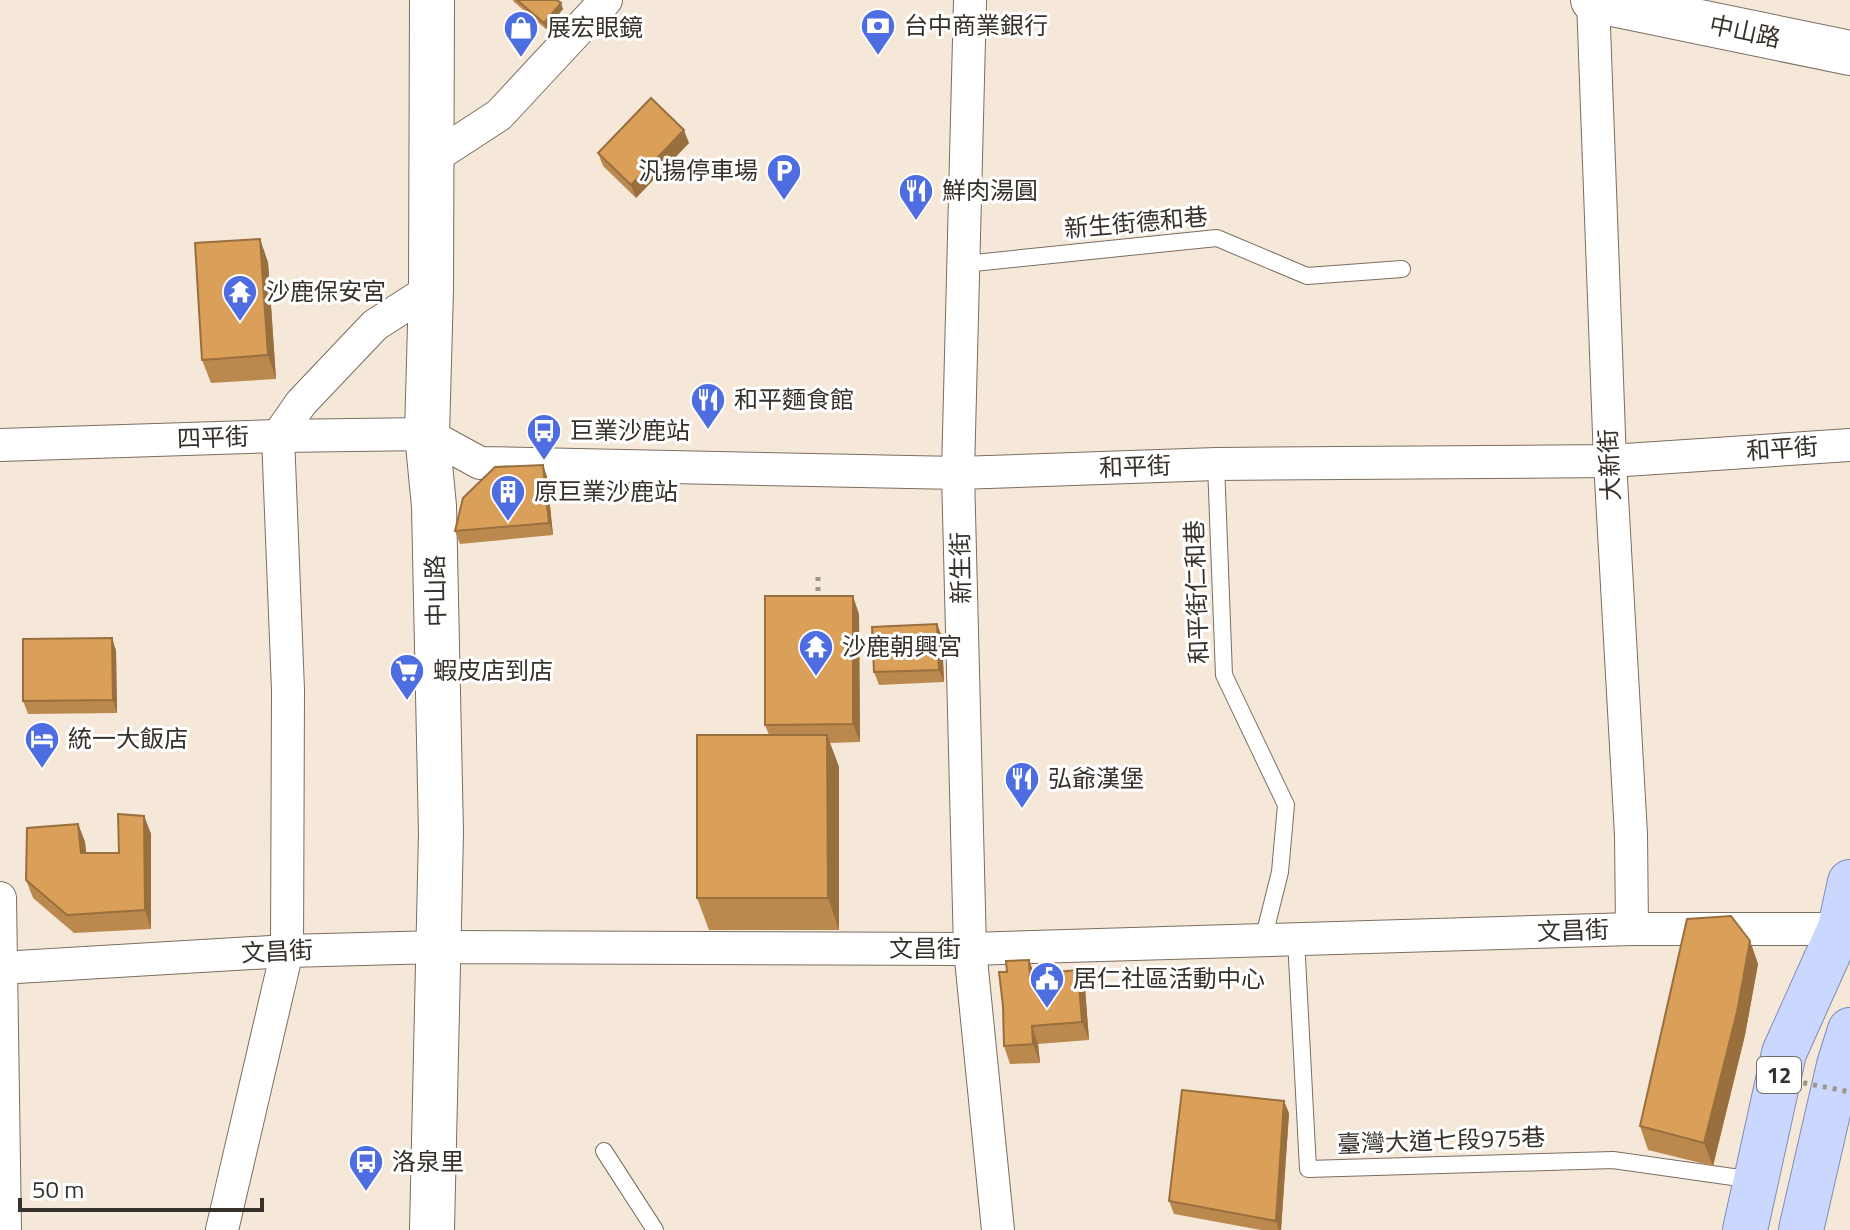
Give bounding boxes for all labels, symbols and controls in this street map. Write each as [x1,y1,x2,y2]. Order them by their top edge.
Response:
street label: 中山路 [1706,6,1784,56]
bank icon: 台中商業銀行 [859,7,897,57]
place label: 台中商業銀行 [904,7,1048,43]
shop icon: 展宏眼鏡 [502,9,540,59]
place label: 展宏眼鏡 [547,9,643,45]
place label: 汎揚停車場 [638,152,758,188]
parking icon: 汎揚停車場 [765,152,803,202]
restaurant icon: 鮮肉湯圓 [897,172,935,222]
place label: 鮮肉湯圓 [942,172,1038,208]
street label: 新生街德和巷 [1063,198,1209,246]
temple icon: 沙鹿保安宮 [221,273,259,323]
place label: 沙鹿保安宮 [266,273,386,309]
restaurant icon: 和平麵食館 [689,381,727,431]
place label: 和平麵食館 [734,381,854,417]
bus stop icon: 巨業沙鹿站 [525,412,563,462]
place label: 巨業沙鹿站 [570,412,690,448]
street label: 四平街 [176,418,250,456]
street label: 大新街 [1589,428,1629,502]
street label: 和平街 [1745,428,1819,468]
street label: 和平街 [1098,447,1172,485]
building icon: 原巨業沙鹿站 [489,473,527,523]
place label: 原巨業沙鹿站 [534,473,678,509]
street label: 和平街仁和巷 [1175,519,1217,665]
street label: 新生街 [941,532,979,604]
street label: 中山路 [416,555,454,627]
temple icon: 沙鹿朝興宮 [797,628,835,678]
place label: 沙鹿朝興宮 [842,628,962,664]
supermarket icon: 蝦皮店到店 [388,652,426,702]
place label: 蝦皮店到店 [433,652,553,688]
hotel icon: 統一大飯店 [23,720,61,770]
place label: 統一大飯店 [68,720,188,756]
restaurant icon: 弘爺漢堡 [1003,760,1041,810]
place label: 弘爺漢堡 [1048,760,1144,796]
street label: 文昌街 [1536,911,1610,949]
street label: 文昌街 [889,930,961,966]
street label: 文昌街 [240,931,314,971]
public building icon: 居仁社區活動中心 [1028,960,1066,1010]
place label: 居仁社區活動中心 [1073,960,1265,996]
road number: 12 [1757,1057,1801,1093]
street label: 臺灣大道七段975巷 [1336,1118,1546,1162]
bus stop icon: 洛泉里 [347,1143,385,1193]
place label: 洛泉里 [392,1143,464,1179]
scale bar [20,1162,262,1212]
text: 50 m [32,1171,84,1207]

